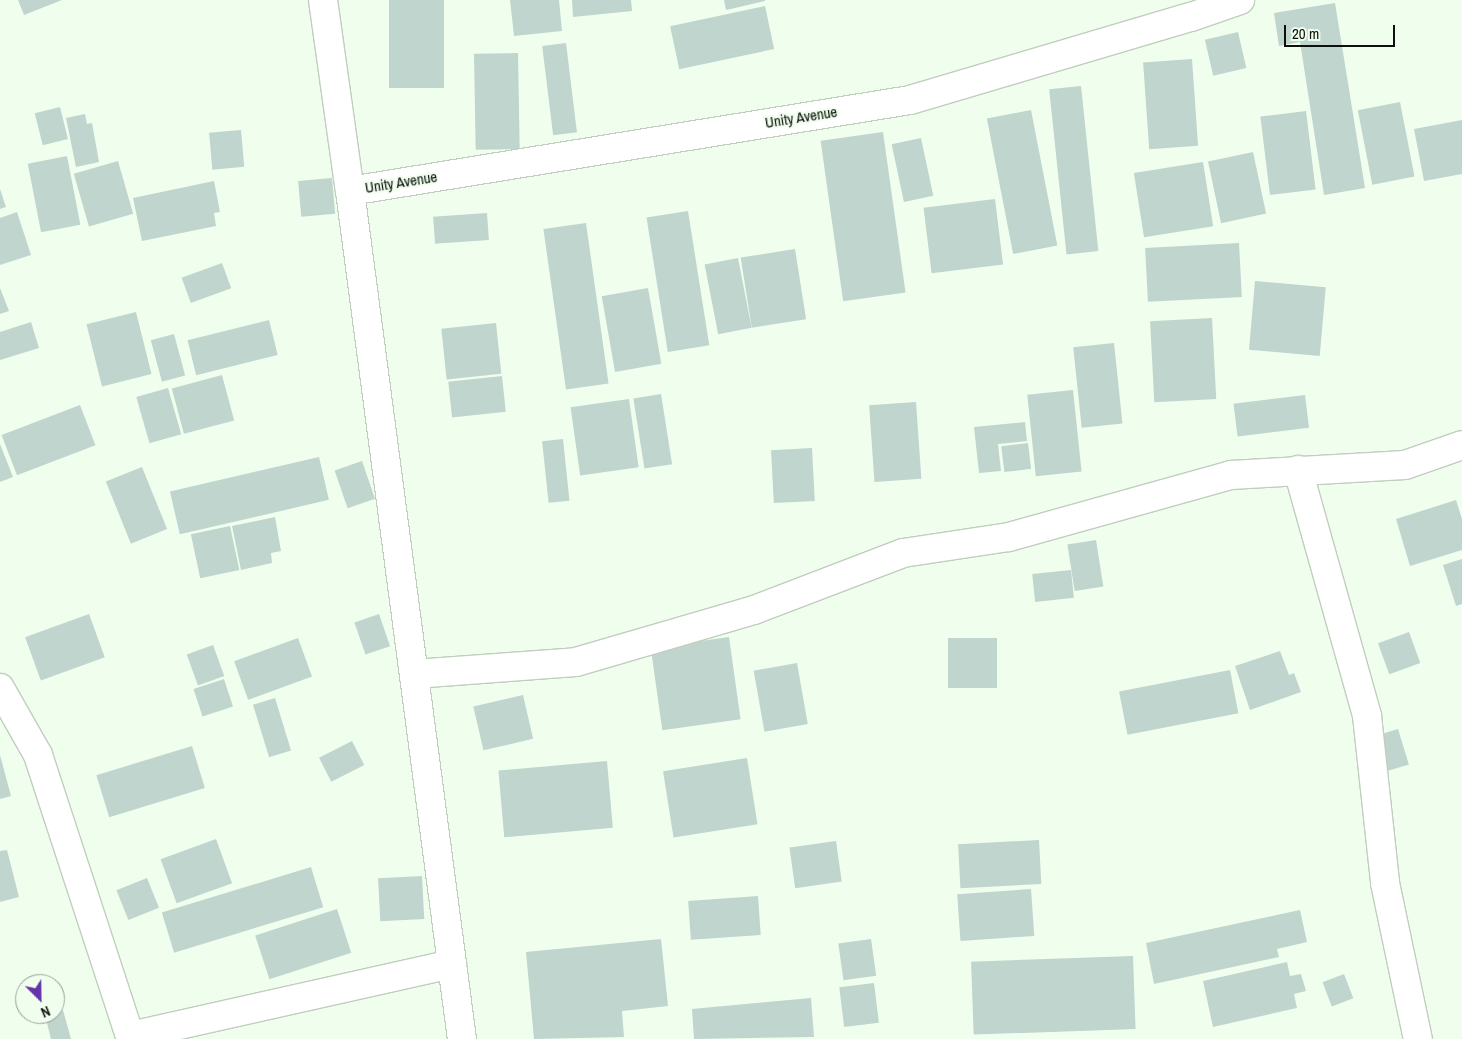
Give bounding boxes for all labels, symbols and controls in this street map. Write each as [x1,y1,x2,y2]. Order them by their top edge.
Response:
scale bar [1287,15,1398,47]
text: 20 m [1292,23,1319,44]
street label: Unity Avenue [763,102,839,132]
street label: Unity Avenue [363,167,439,197]
north arrow [15,974,65,1024]
text: N [38,1002,53,1022]

